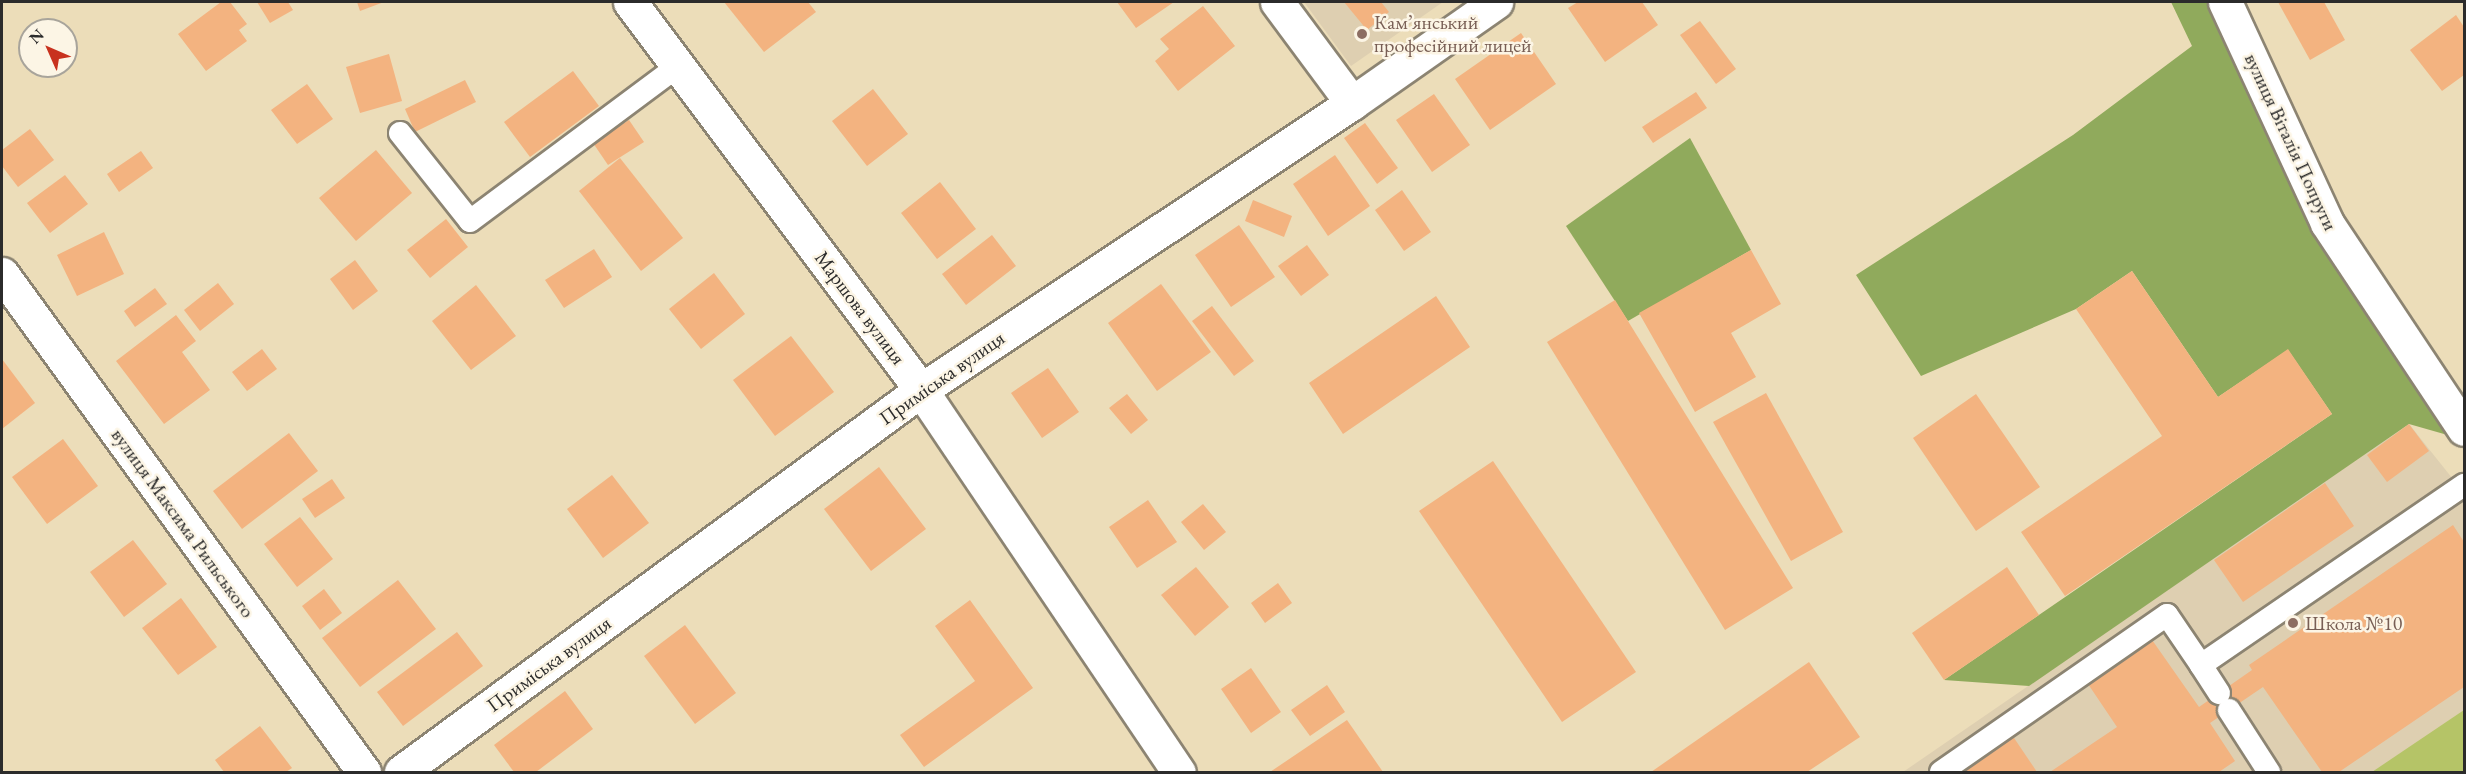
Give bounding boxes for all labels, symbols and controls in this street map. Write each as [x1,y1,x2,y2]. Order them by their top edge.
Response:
place label: Кам’янський професійний лицей [1374,11,1532,58]
north arrow [18,18,78,78]
text: N [24,24,48,48]
marker: Кам’янський професійний лицей [1355,27,1369,41]
street label: вулиця Віталія Попруги [2239,50,2343,234]
street label: Маршова вулиця [809,246,911,370]
street label: Приміська вулиця [875,326,1009,430]
street label: вулиця Максима Рильського [106,424,260,622]
street label: Приміська вулиця [482,611,616,717]
place label: Школа №10 [2305,611,2402,635]
marker: Школа №10 [2286,616,2300,630]

